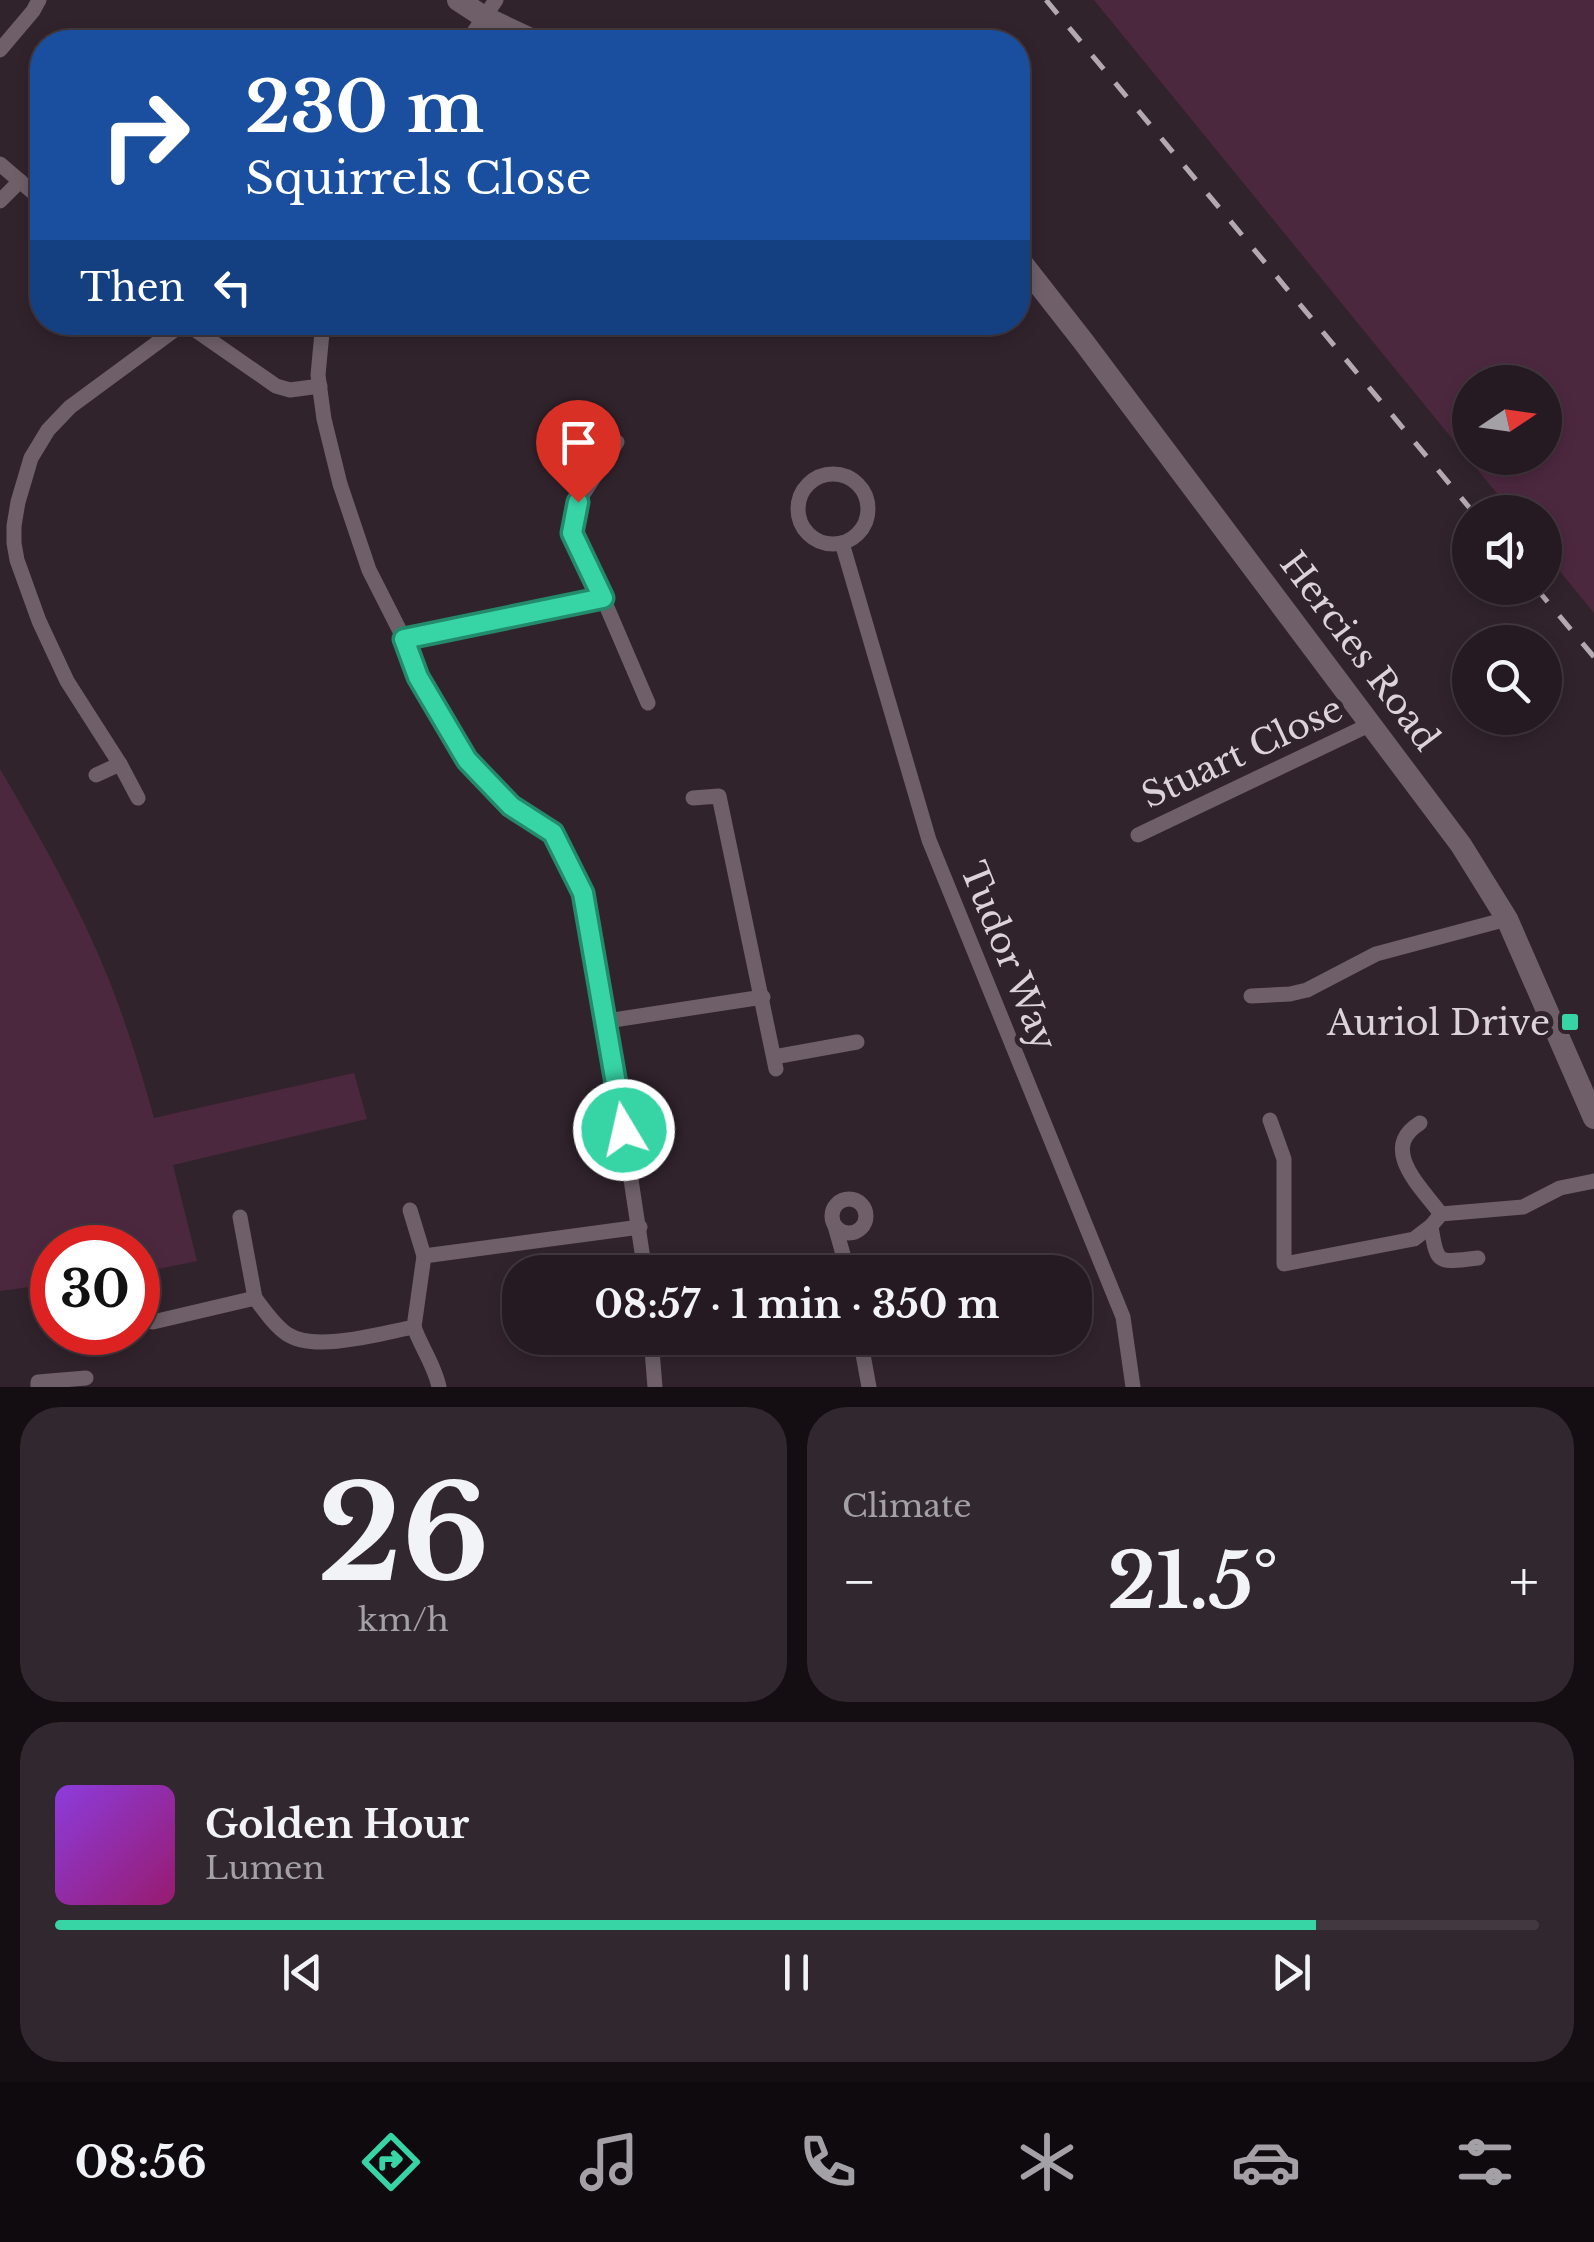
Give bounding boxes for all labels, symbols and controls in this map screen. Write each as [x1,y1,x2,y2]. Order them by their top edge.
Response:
text: 230 m [245,64,484,151]
icon: right [80,70,210,200]
text: Squirrels Close [245,150,591,206]
icon: left [205,260,260,315]
text: Then [80,264,185,311]
north arrow [1452,365,1562,475]
map controls [1452,365,1562,735]
pin [536,400,621,503]
icon: arrive [551,415,606,470]
button: sound [1452,495,1562,605]
street label: Hercies Road [1271,543,1449,759]
button: search [1452,625,1562,735]
street label: Stuart Close [1135,687,1349,817]
street label: Tudor Way [952,855,1066,1057]
place label: Auriol Drive [1326,1001,1550,1044]
marker: Auriol Drive [1559,1011,1581,1033]
position arrow [572,1078,676,1182]
speed limit sign: 30 [30,1225,160,1355]
text: 08:57 · 1 min · 350 m [594,1281,1000,1328]
text: 26 [317,1454,490,1615]
text: Climate [842,1486,971,1526]
text: 21.5° [1107,1535,1278,1628]
text: − [842,1548,877,1616]
text: + [1509,1548,1539,1616]
text: km/h [358,1600,449,1640]
text: Golden Hour [205,1801,469,1848]
text: Lumen [205,1848,324,1888]
icon: previous [275,1945,330,2000]
icon: pause [769,1945,824,2000]
icon: next [1264,1945,1319,2000]
icon: directions [356,2127,426,2197]
icon: music [574,2127,644,2197]
icon: phone [793,2127,863,2197]
icon: climate [1012,2127,1082,2197]
icon: car [1231,2127,1301,2197]
icon: filters [1450,2127,1520,2197]
text: 08:56 [74,2134,207,2190]

